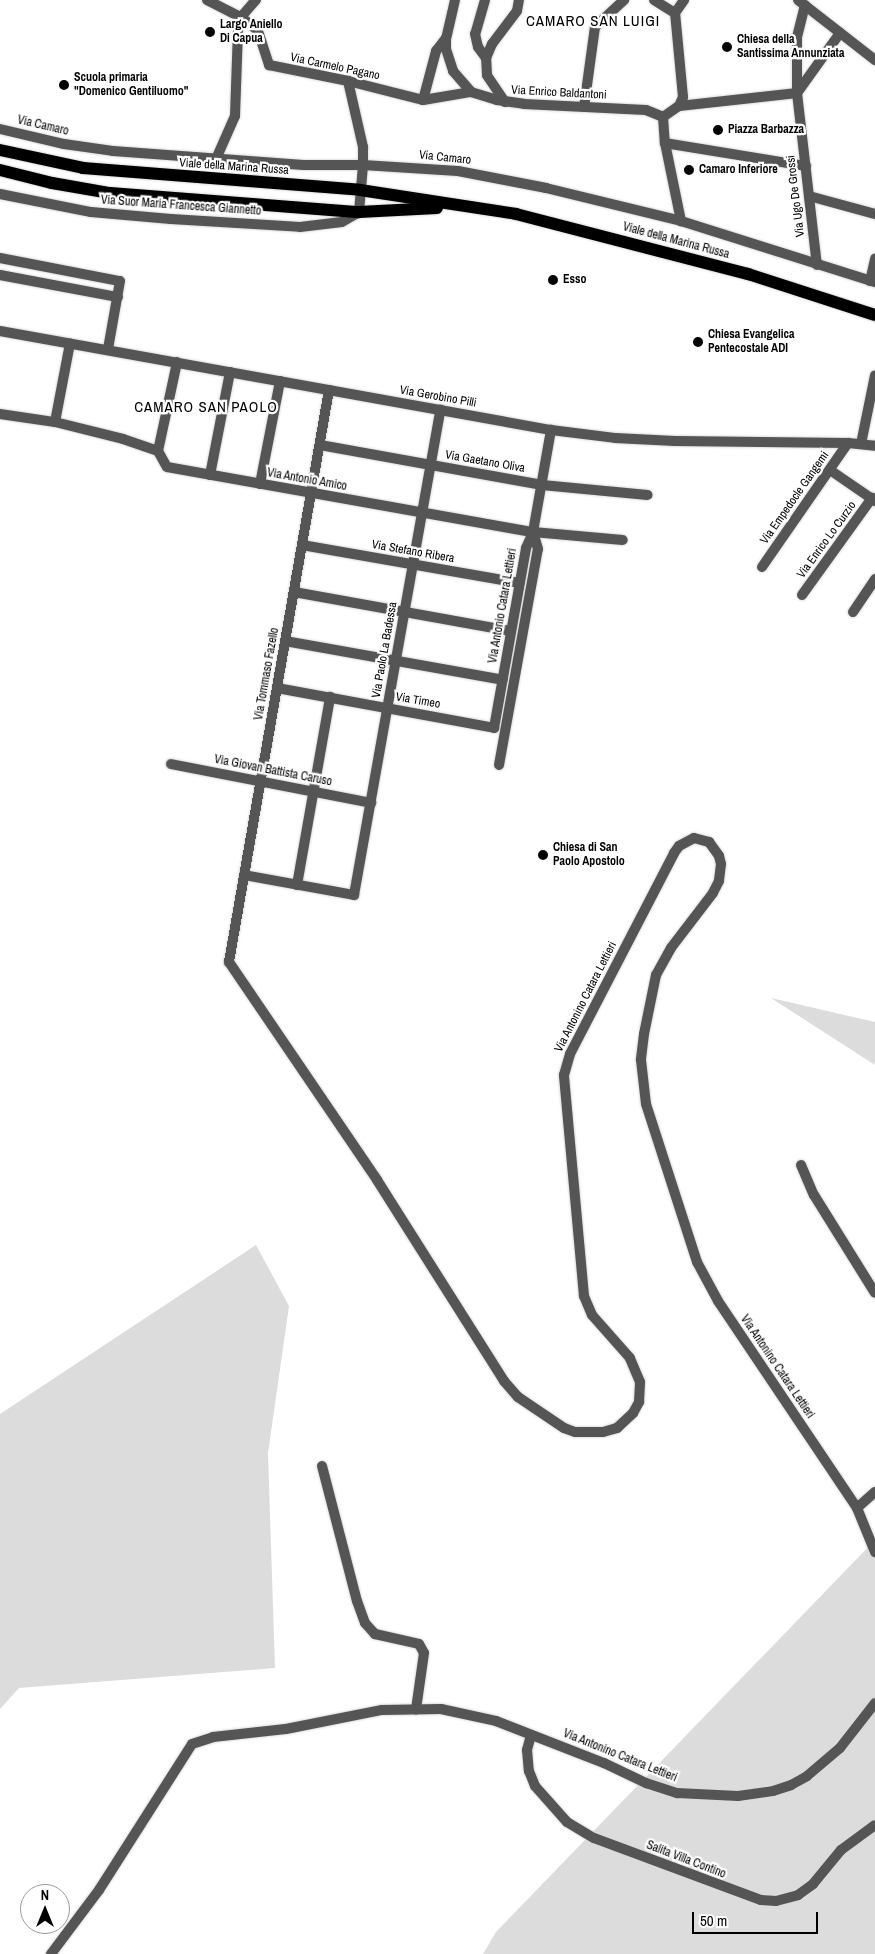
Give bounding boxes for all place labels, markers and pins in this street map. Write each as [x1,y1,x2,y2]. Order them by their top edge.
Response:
place label: Largo Aniello Di Capua [220,18,283,46]
marker: Largo Aniello Di Capua [204,26,216,38]
place label: Chiesa della Santissima Annunziata [737,33,845,61]
marker: Chiesa della Santissima Annunziata [721,41,733,53]
place label: Scuola primaria "Domenico Gentiluomo" [74,71,188,99]
marker: Scuola primaria "Domenico Gentiluomo" [58,79,70,91]
place label: Piazza Barbazza [728,123,804,137]
marker: Piazza Barbazza [712,124,724,136]
place label: Camaro Inferiore [699,163,778,177]
marker: Camaro Inferiore [683,164,695,176]
place label: Esso [563,273,587,287]
marker: Esso [547,274,559,286]
place label: Chiesa Evangelica Pentecostale ADI [708,328,794,356]
marker: Chiesa Evangelica Pentecostale ADI [692,336,704,348]
place label: Chiesa di San Paolo Apostolo [553,841,625,869]
marker: Chiesa di San Paolo Apostolo [537,849,549,861]

